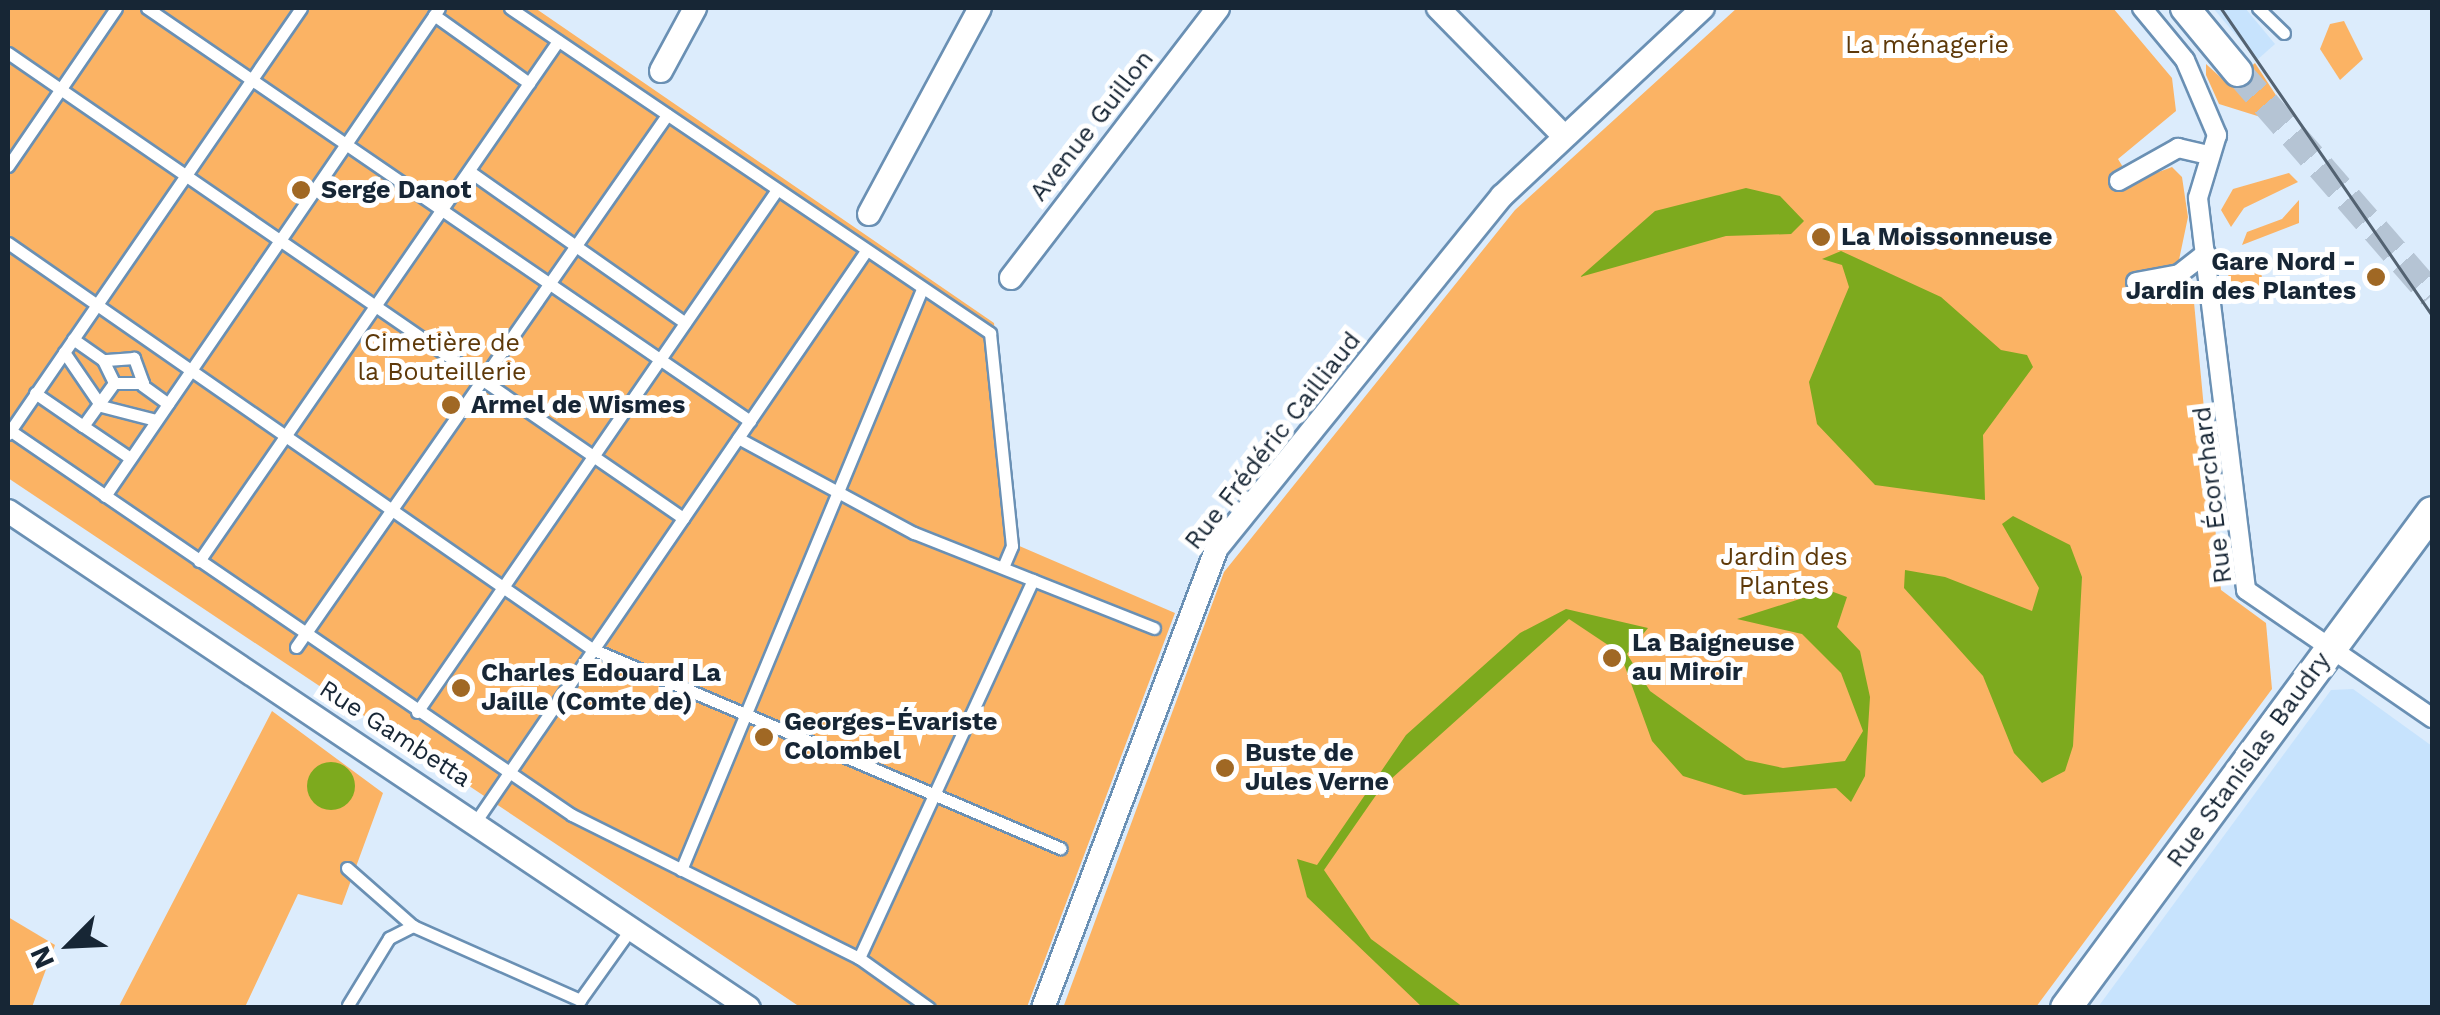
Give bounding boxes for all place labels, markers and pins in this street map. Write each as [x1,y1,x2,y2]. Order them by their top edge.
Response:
place label: Serge Danot [321,175,471,205]
marker: Serge Danot [290,179,312,201]
place label: La Moissonneuse [1841,222,2053,252]
marker: La Moissonneuse [1810,226,1832,248]
place label: Gare Nord - Jardin des Plantes [2126,248,2356,307]
marker: Gare Nord - Jardin des Plantes [2365,266,2387,288]
place label: Armel de Wismes [471,390,686,420]
marker: Armel de Wismes [440,394,462,416]
place label: La Baigneuse au Miroir [1632,629,1795,688]
marker: La Baigneuse au Miroir [1601,647,1623,669]
place label: Charles Edouard La Jaille (Comte de) [481,659,721,718]
marker: Charles Edouard La Jaille (Comte de) [450,677,472,699]
place label: Georges-Évariste Colombel [784,708,997,767]
marker: Georges-Évariste Colombel [753,726,775,748]
place label: Buste de Jules Verne [1245,739,1390,798]
marker: Buste de Jules Verne [1214,757,1236,779]

